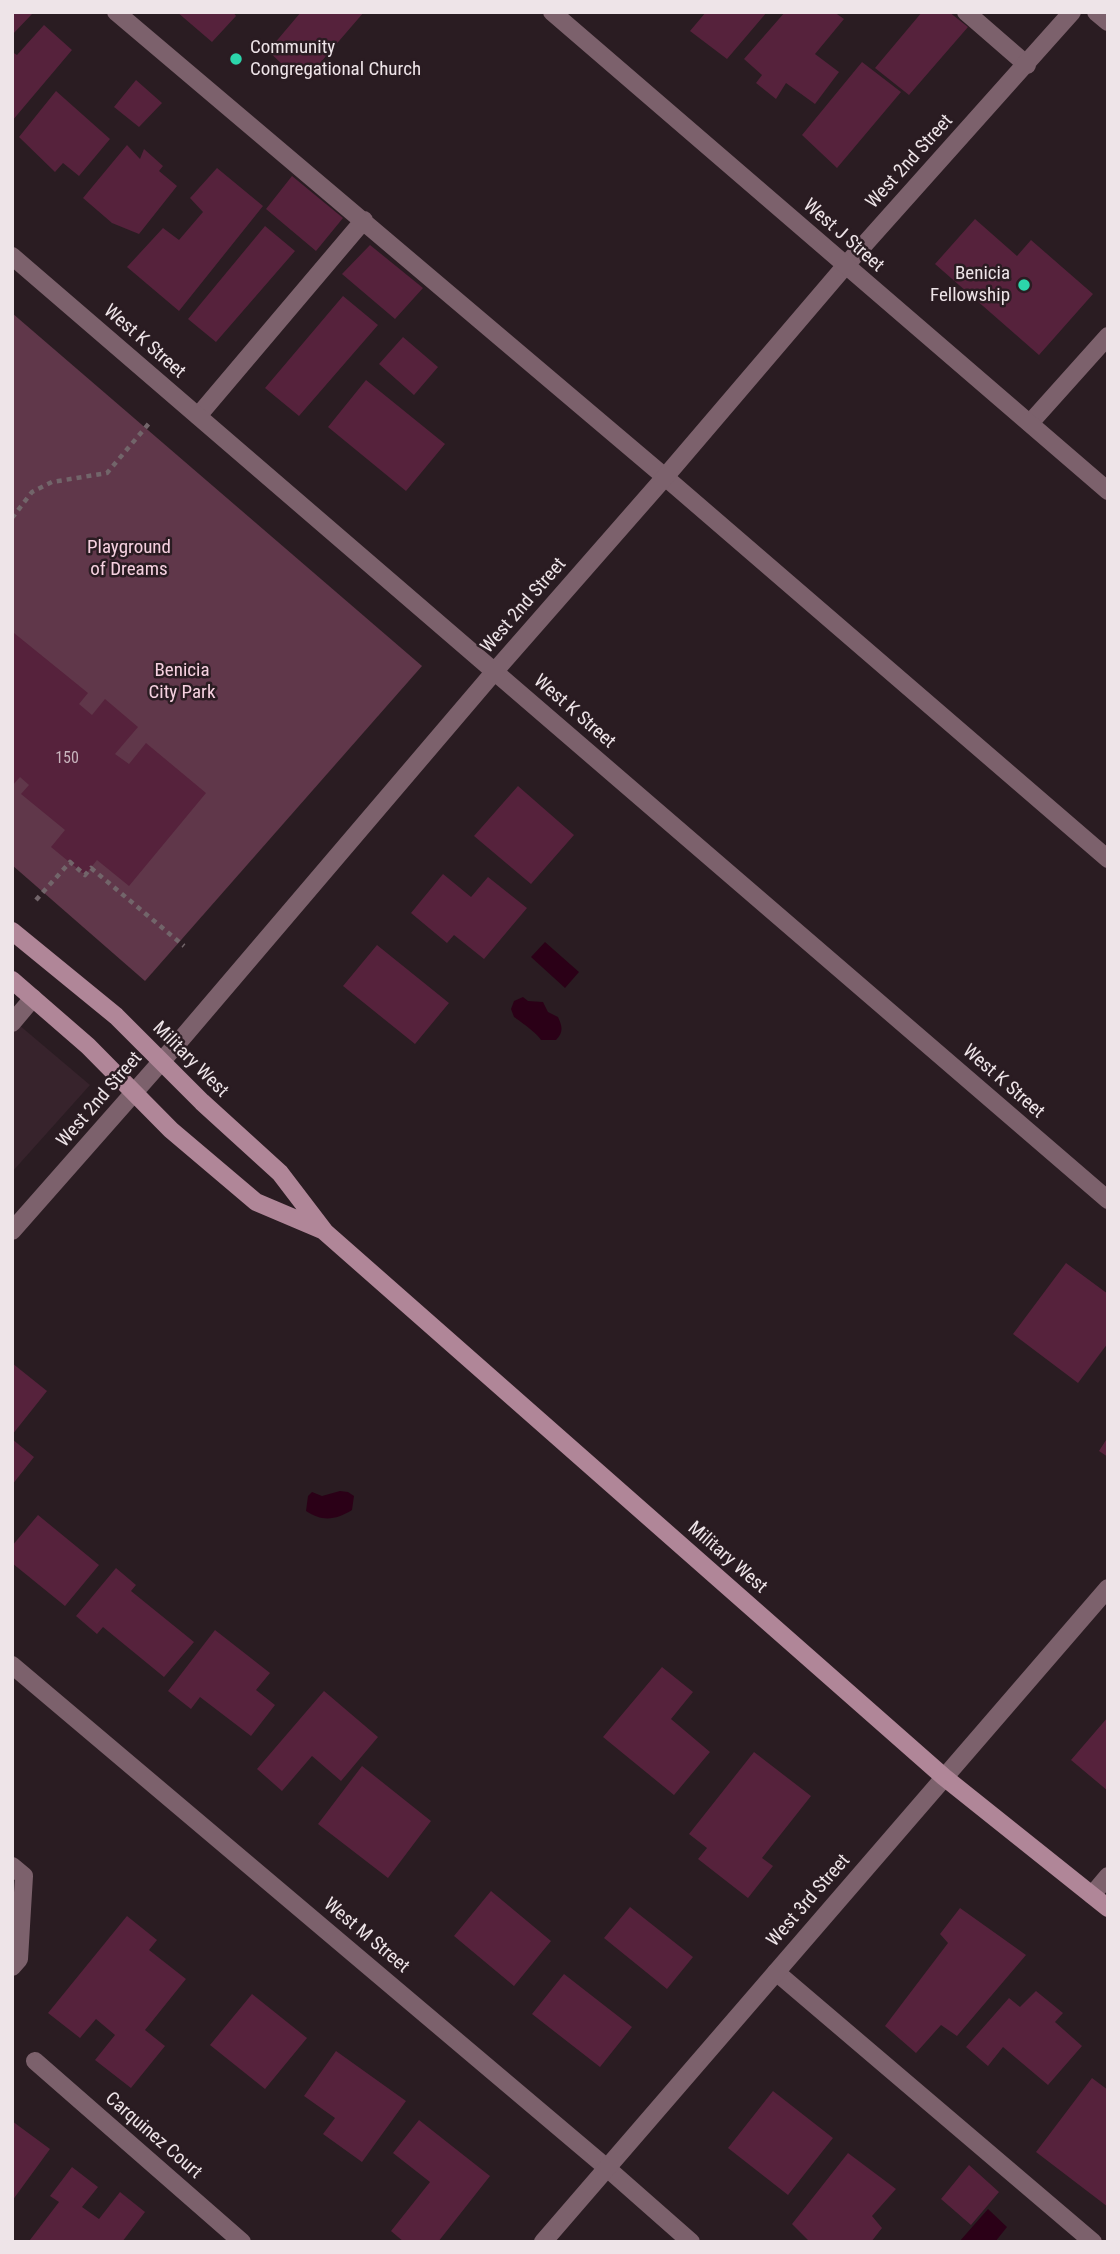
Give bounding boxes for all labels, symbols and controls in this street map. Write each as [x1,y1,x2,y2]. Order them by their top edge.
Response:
place label: Community Congregational Church [250,37,421,81]
marker: Community Congregational Church [228,51,244,67]
street label: West 2nd Street [862,110,958,214]
street label: West J Street [798,195,888,277]
place label: Benicia Fellowship [930,263,1010,307]
marker: Benicia Fellowship [1016,277,1032,293]
street label: West K Street [98,300,190,384]
park label: Playground of Dreams [87,537,171,581]
street label: West 2nd Street [476,554,572,658]
park label: Benicia City Park [149,660,215,704]
street label: West K Street [528,670,620,754]
house number: 150 [55,749,79,769]
street label: Military West [147,1017,233,1103]
street label: West K Street [957,1040,1049,1124]
street label: West 2nd Street [52,1048,148,1152]
street label: Military West [683,1517,771,1599]
street label: West 3rd Street [763,1850,855,1952]
street label: West M Street [318,1894,414,1978]
street label: Carquinez Court [100,2088,206,2184]

